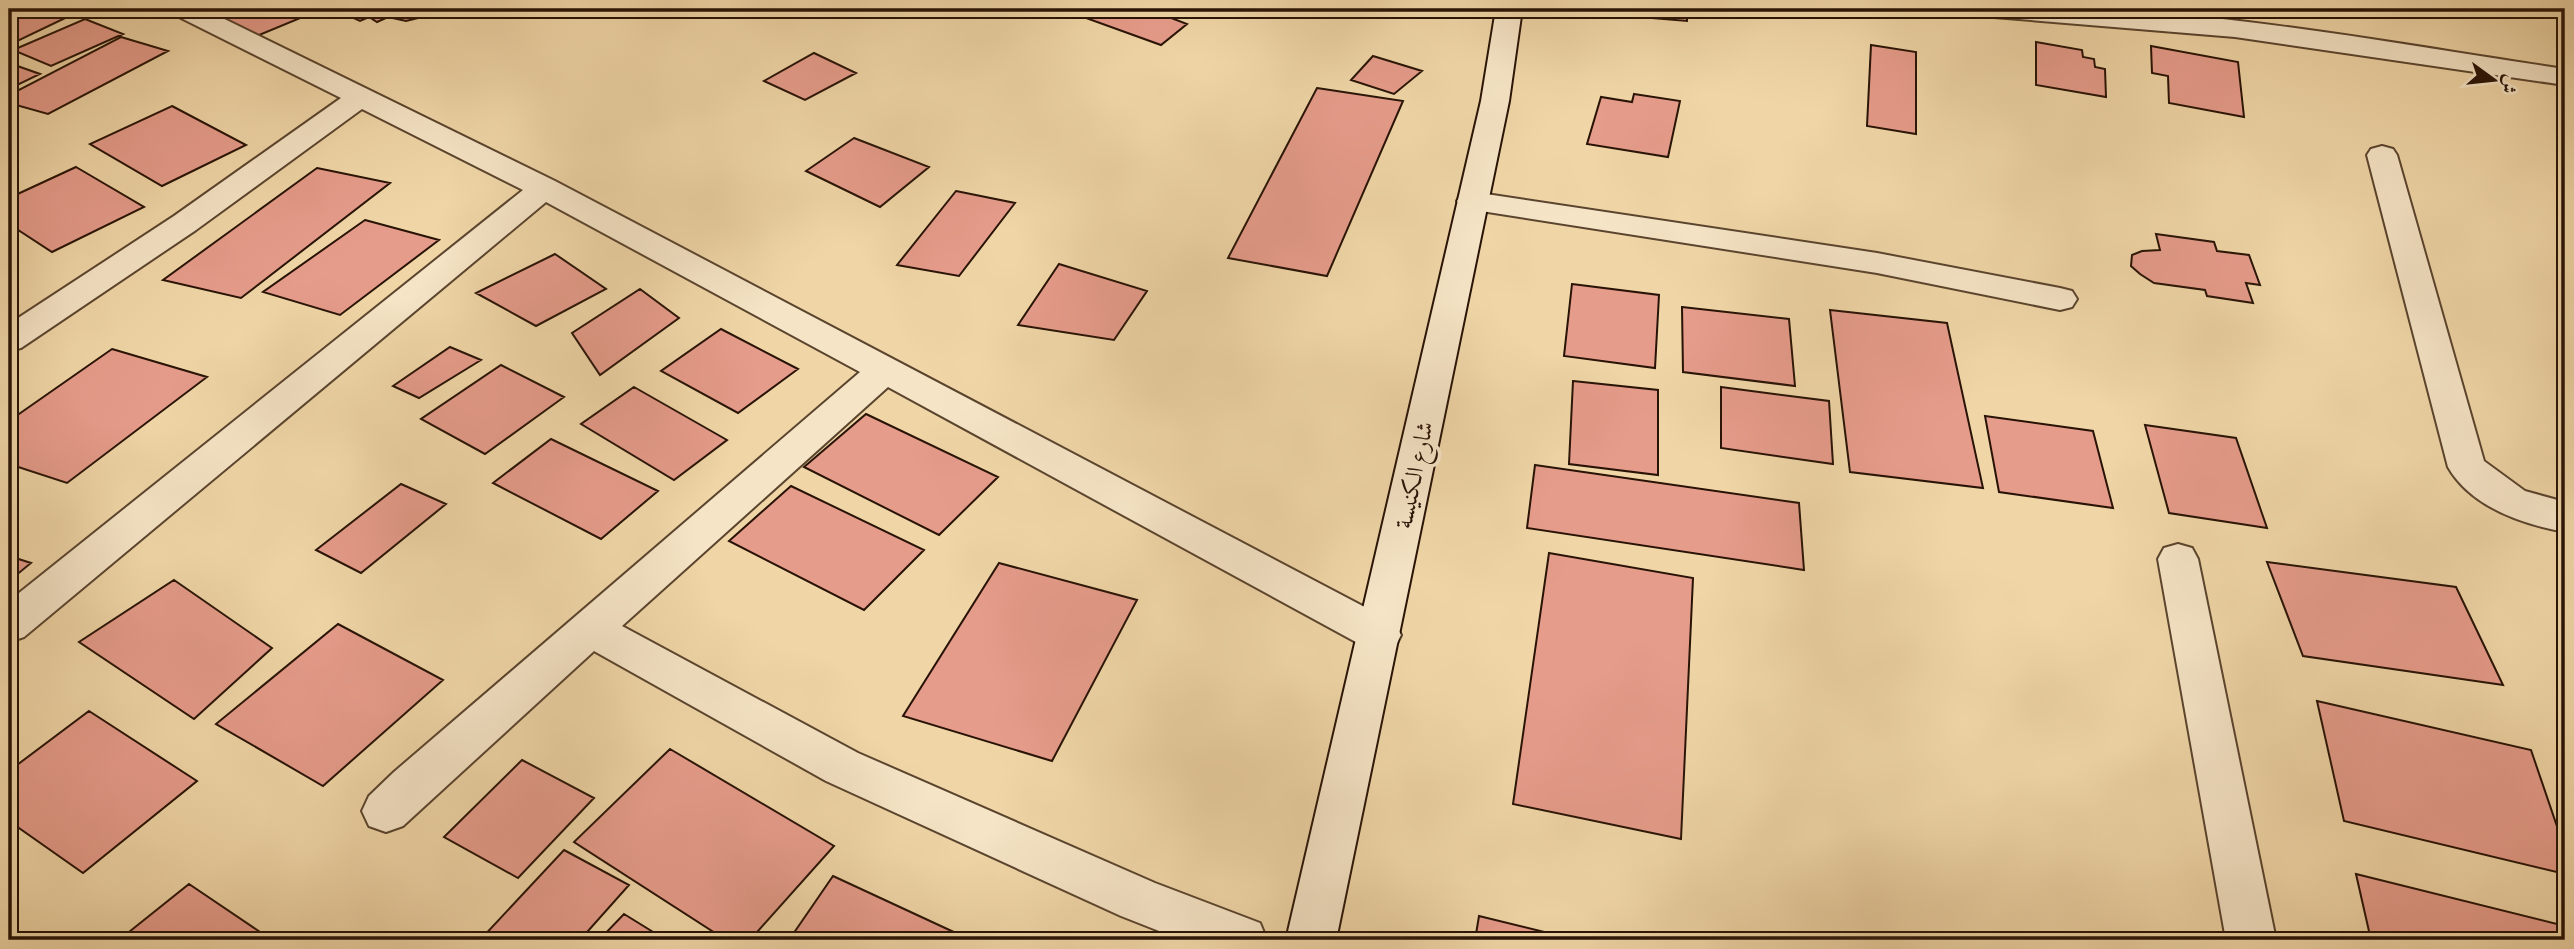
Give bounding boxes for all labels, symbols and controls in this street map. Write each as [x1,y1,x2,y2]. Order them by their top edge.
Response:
north arrow [2458,46,2528,116]
text: ش [2495,72,2524,97]
street label: شارع الكنيسة [1387,418,1445,532]

